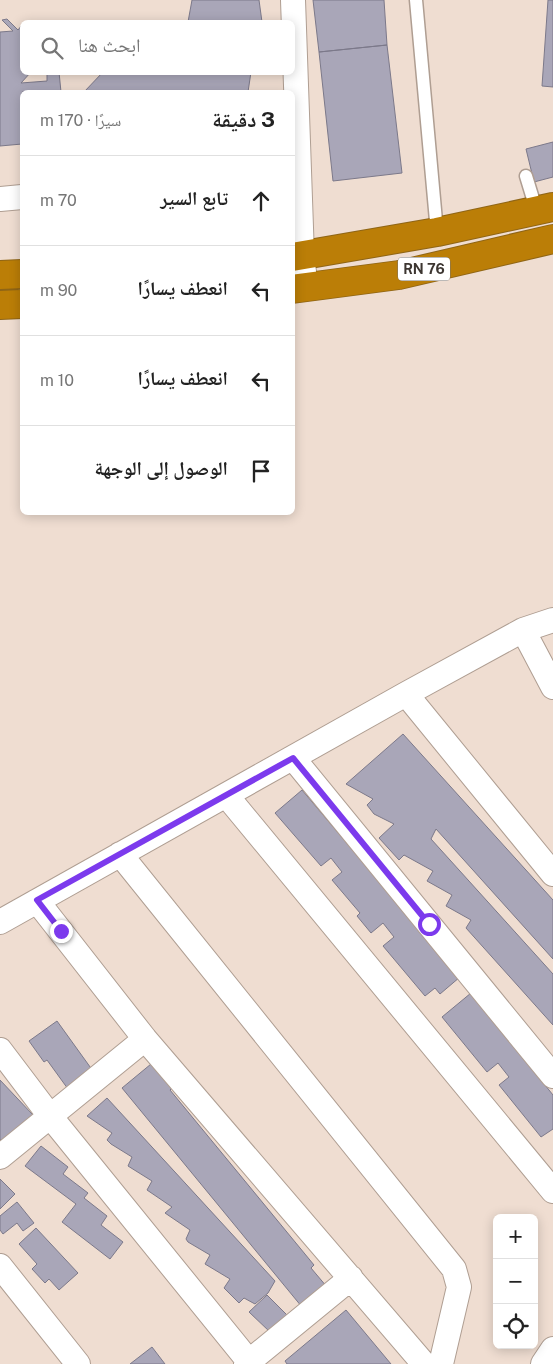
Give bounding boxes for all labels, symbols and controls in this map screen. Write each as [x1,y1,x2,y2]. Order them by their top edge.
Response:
search box [20,20,295,75]
icon: search [38,34,66,62]
text: ابحث هنا [78,34,141,56]
text: 3 دقيقة [212,107,275,132]
text: سيرًا · 170 m [40,111,121,130]
text: تابع السير [160,187,228,209]
icon: ahead [247,187,275,215]
text: 70 m [40,191,77,210]
road number: RN 76 [398,258,450,280]
text: انعطف يسارًا [138,277,228,299]
icon: left [247,277,275,305]
text: 90 m [40,281,77,300]
text: انعطف يسارًا [138,367,228,389]
icon: left [247,367,275,395]
text: 10 m [40,371,74,390]
text: الوصول إلى الوجهة [94,457,228,479]
icon: arrive [247,457,275,485]
route start [418,913,441,936]
route end [50,920,73,943]
map controls [493,1214,538,1349]
button: + [493,1214,538,1259]
button: − [493,1259,538,1304]
button: locate [493,1304,538,1349]

